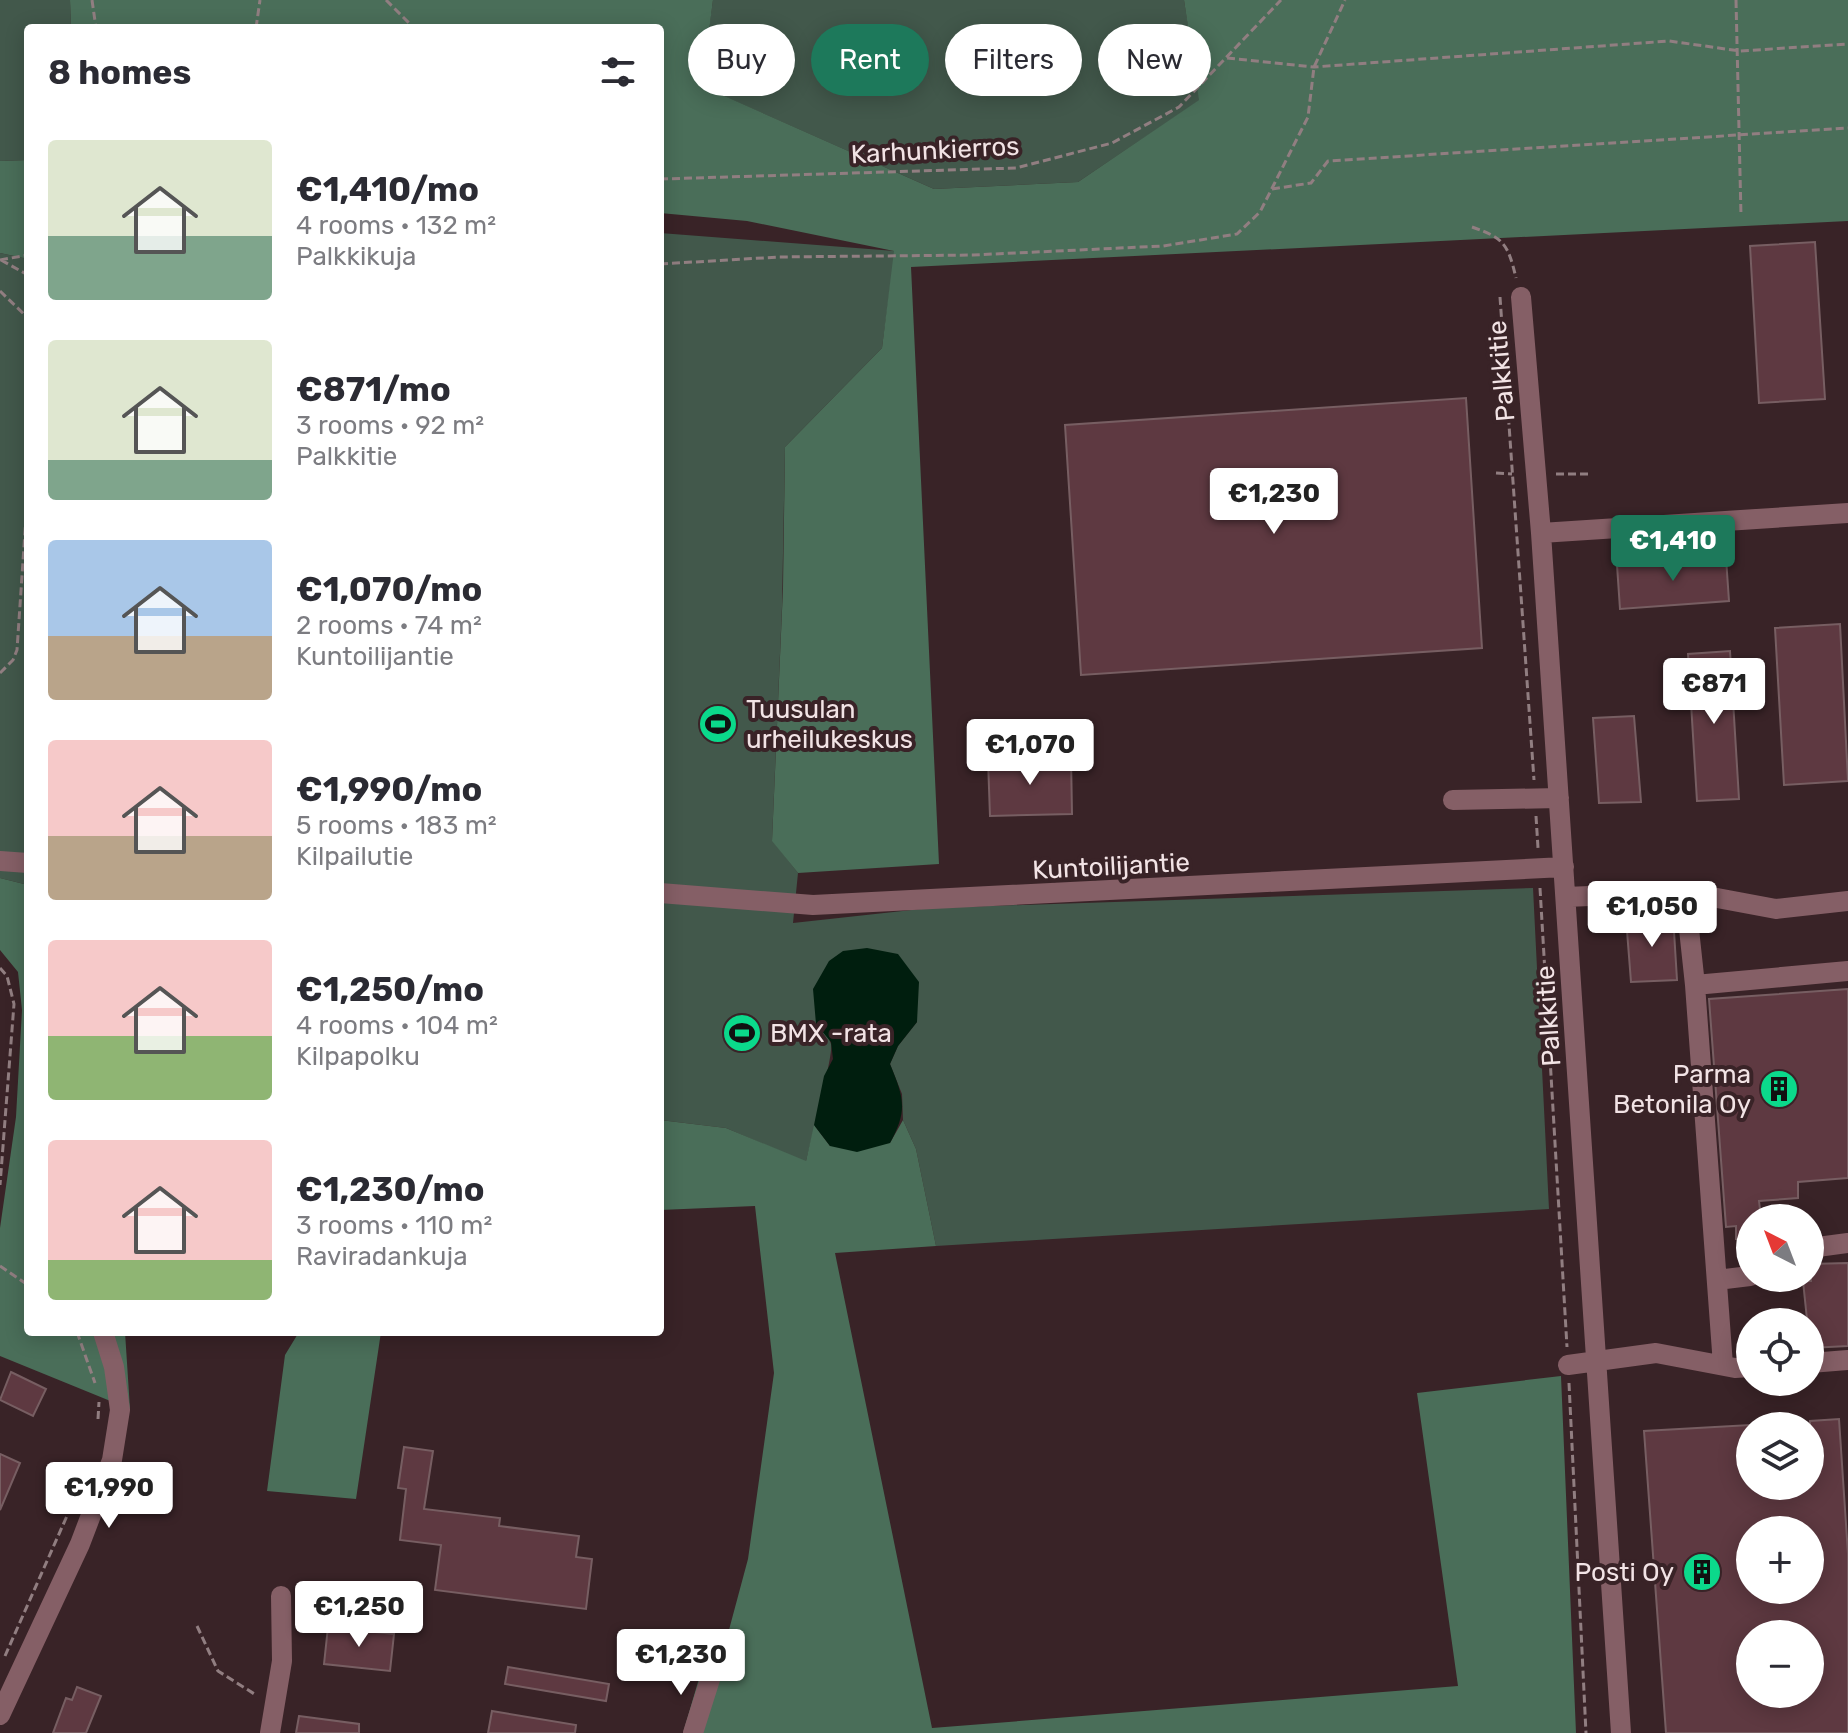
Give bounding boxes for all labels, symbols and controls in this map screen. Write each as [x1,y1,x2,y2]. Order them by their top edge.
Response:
chip: Buy [688,24,795,96]
chip: Rent [811,24,929,96]
chip: Filters [945,24,1082,96]
chip: New [1098,24,1211,96]
icon: filters [596,50,640,94]
text: 8 homes [48,52,191,93]
street label: Karhunkierros [850,131,1020,170]
text: €1,410/mo [296,169,479,210]
icon: home [112,172,208,268]
text: 4 rooms · 132 m² [296,210,496,241]
text: Palkkikuja [296,241,416,272]
street label: Palkkitie [1482,319,1521,423]
text: €871/mo [296,369,451,410]
icon: home [112,372,208,468]
text: 3 rooms · 92 m² [296,410,484,441]
text: Palkkitie [296,441,397,472]
pin: €1,230 [1209,468,1339,536]
text: €1,230 [1228,478,1320,509]
pin: €1,410 [1608,515,1738,583]
text: €1,410 [1629,525,1717,556]
text: €1,070/mo [296,569,482,610]
icon: home [112,572,208,668]
text: 2 rooms · 74 m² [296,610,482,641]
text: Kuntoilijantie [296,641,454,672]
pin: €871 [1667,658,1761,726]
text: €871 [1681,668,1747,699]
place label: Tuusulan urheilukeskus [746,694,913,755]
sports icon: Tuusulan urheilukeskus [697,703,739,745]
pin: €1,070 [965,719,1095,787]
text: €1,070 [985,729,1075,760]
text: €1,990/mo [296,769,482,810]
icon: home [112,772,208,868]
text: 5 rooms · 183 m² [296,810,497,841]
text: Kilpailutie [296,841,413,872]
street label: Kuntoilijantie [1031,847,1191,886]
pin: €1,050 [1587,881,1717,949]
text: €1,050 [1606,891,1698,922]
street label: Palkkitie [1530,964,1567,1068]
text: €1,250/mo [296,969,484,1010]
icon: home [112,972,208,1068]
text: 4 rooms · 104 m² [296,1010,498,1041]
sports icon: BMX -rata [721,1012,763,1054]
place label: BMX -rata [770,1018,892,1049]
text: Kilpapolku [296,1041,420,1072]
place label: Parma Betonila Oy [1613,1059,1751,1120]
building icon: Parma Betonila Oy [1758,1068,1800,1110]
text: €1,230/mo [296,1169,484,1210]
icon: home [112,1172,208,1268]
north arrow [1736,1204,1824,1292]
map controls [1736,1204,1824,1708]
text: 3 rooms · 110 m² [296,1210,492,1241]
text: Raviradankuja [296,1241,468,1272]
button: locate [1736,1308,1824,1396]
button: layers [1736,1412,1824,1500]
pin: €1,990 [44,1462,174,1530]
text: €1,990 [64,1472,154,1503]
button: + [1736,1516,1824,1604]
building icon: Posti Oy [1681,1551,1723,1593]
place label: Posti Oy [1575,1557,1674,1588]
pin: €1,250 [294,1581,424,1649]
text: €1,250 [313,1591,405,1622]
button: − [1736,1620,1824,1708]
pin: €1,230 [616,1629,746,1697]
text: €1,230 [635,1639,727,1670]

